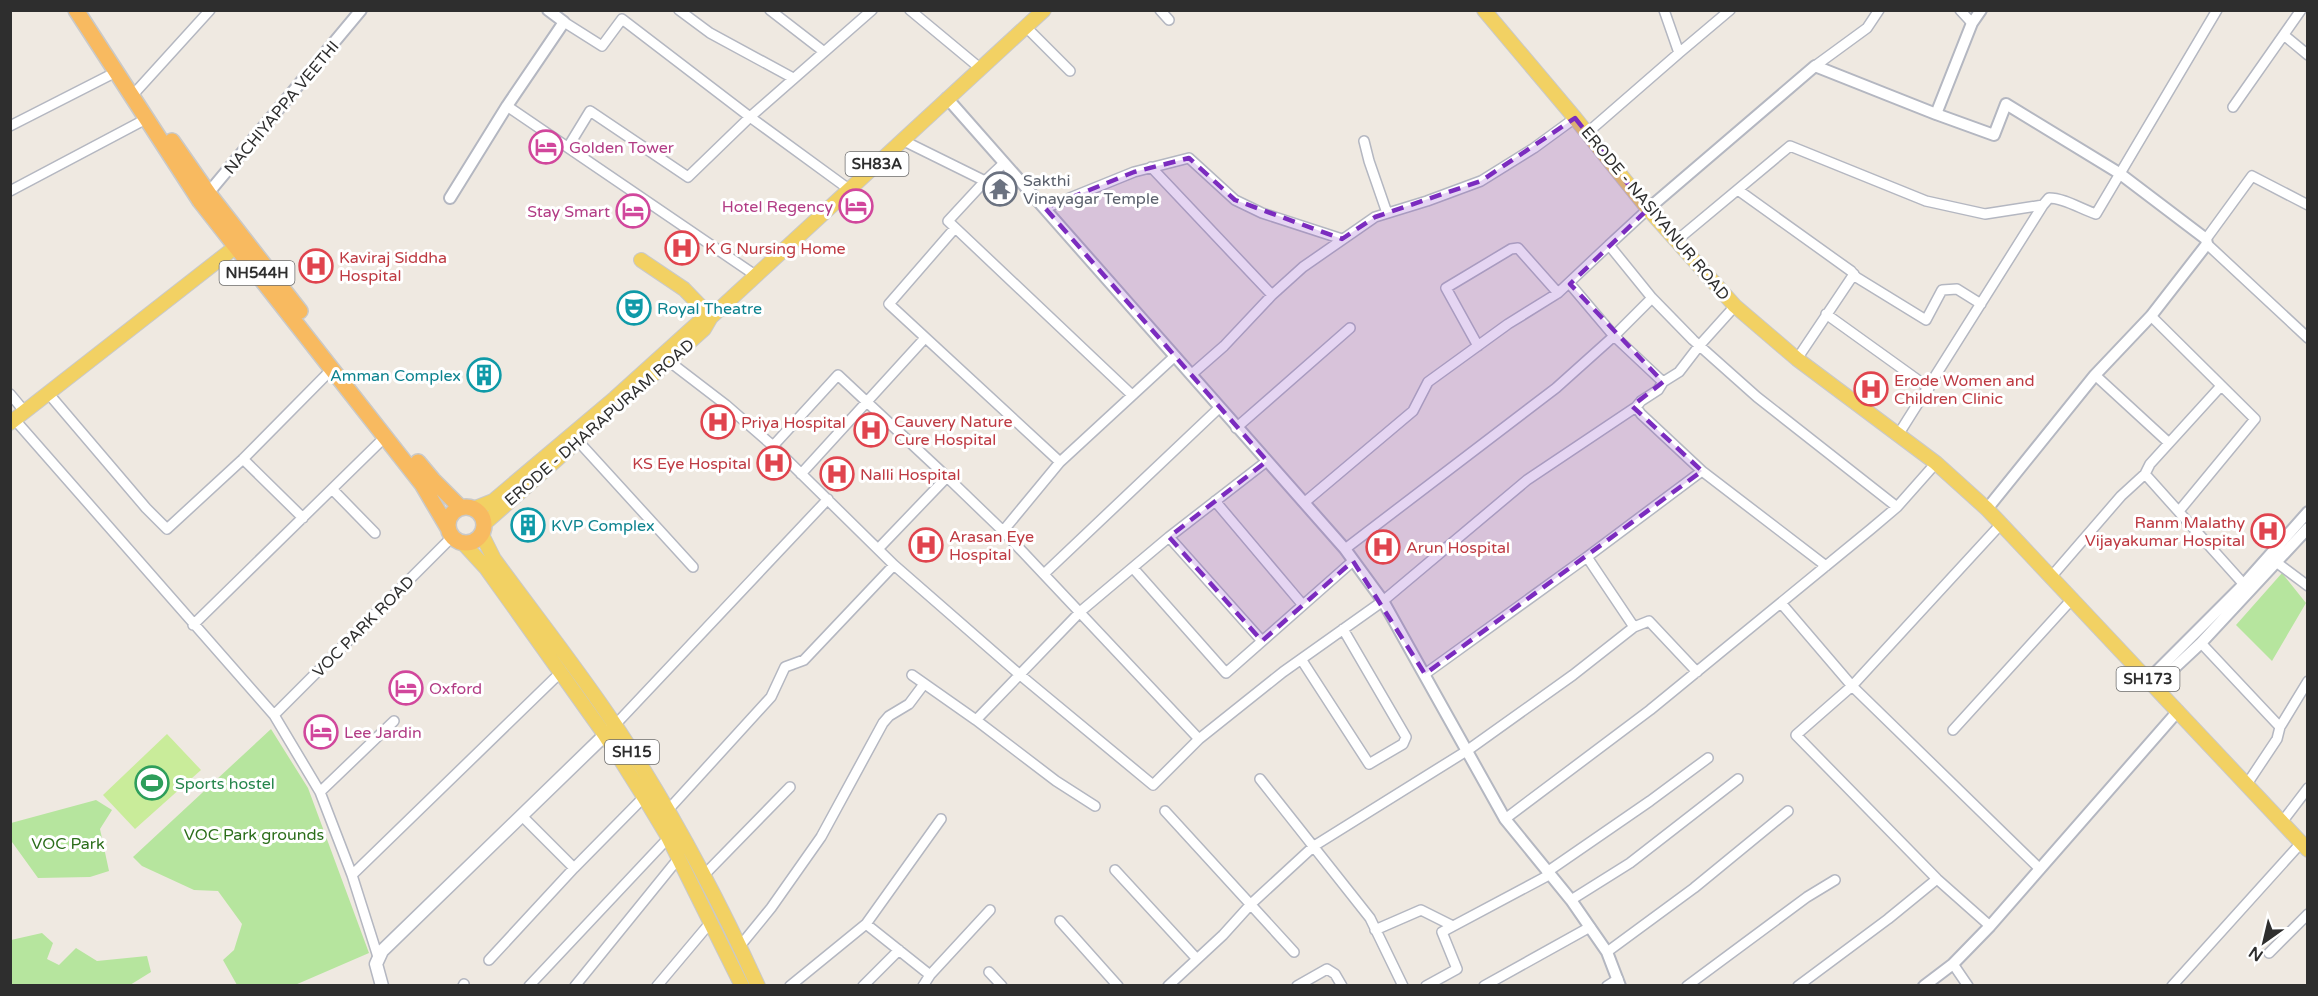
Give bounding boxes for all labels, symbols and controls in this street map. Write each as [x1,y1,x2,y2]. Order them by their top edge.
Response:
street label: NACHIYAPPA VEETHI [220,37,344,179]
street label: ERODE - NASIYANUR ROAD [1577,123,1734,305]
hotel icon: Golden Tower [528,129,564,165]
place label: Golden Tower [569,138,675,158]
road number: SH83A [846,152,908,176]
temple icon: Sakthi Vinayagar Temple [982,171,1018,207]
place label: Sakthi Vinayagar Temple [1023,171,1159,209]
hotel icon: Hotel Regency [838,188,874,224]
hotel icon: Stay Smart [615,193,651,229]
place label: Hotel Regency [722,197,833,217]
place label: Stay Smart [527,202,610,222]
hospital icon: K G Nursing Home [664,230,700,266]
place label: K G Nursing Home [705,239,846,259]
hospital icon: Kaviraj Siddha Hospital [298,248,334,284]
place label: Kaviraj Siddha Hospital [339,248,447,286]
road number: NH544H [220,261,294,285]
theatre icon: Royal Theatre [616,290,652,326]
place label: Royal Theatre [657,299,762,319]
street label: ERODE - DHARAPURAM ROAD [501,335,699,511]
building icon: Amman Complex [466,357,502,393]
place label: Amman Complex [330,366,461,386]
hospital icon: Erode Women and Children Clinic [1853,371,1889,407]
place label: Erode Women and Children Clinic [1894,371,2035,409]
hospital icon: Priya Hospital [700,404,736,440]
hospital icon: Cauvery Nature Cure Hospital [853,412,889,448]
place label: Cauvery Nature Cure Hospital [894,412,1013,450]
place label: Priya Hospital [741,413,846,433]
hospital icon: KS Eye Hospital [756,445,792,481]
place label: KS Eye Hospital [632,454,751,474]
hospital icon: Nalli Hospital [819,456,855,492]
place label: Nalli Hospital [860,465,960,485]
building icon: KVP Complex [510,507,546,543]
place label: Ranm Malathy Vijayakumar Hospital [2085,513,2245,551]
hospital icon: Ranm Malathy Vijayakumar Hospital [2250,513,2286,549]
place label: KVP Complex [551,516,655,536]
hospital icon: Arasan Eye Hospital [908,527,944,563]
place label: Arasan Eye Hospital [949,527,1034,565]
hospital icon: Arun Hospital [1365,529,1401,565]
place label: Arun Hospital [1406,538,1510,558]
street label: VOC PARK ROAD [309,572,419,682]
road number: SH173 [2116,667,2180,691]
hotel icon: Oxford [388,670,424,706]
place label: Oxford [429,679,482,699]
hotel icon: Lee Jardin [303,714,339,750]
place label: Lee Jardin [344,723,422,743]
road number: SH15 [605,740,659,764]
sports icon: Sports hostel [134,765,170,801]
place label: Sports hostel [175,774,275,794]
park label: VOC Park grounds [184,825,324,845]
park label: VOC Park [31,834,105,854]
north arrow [2234,912,2294,972]
text: N [2245,942,2267,965]

